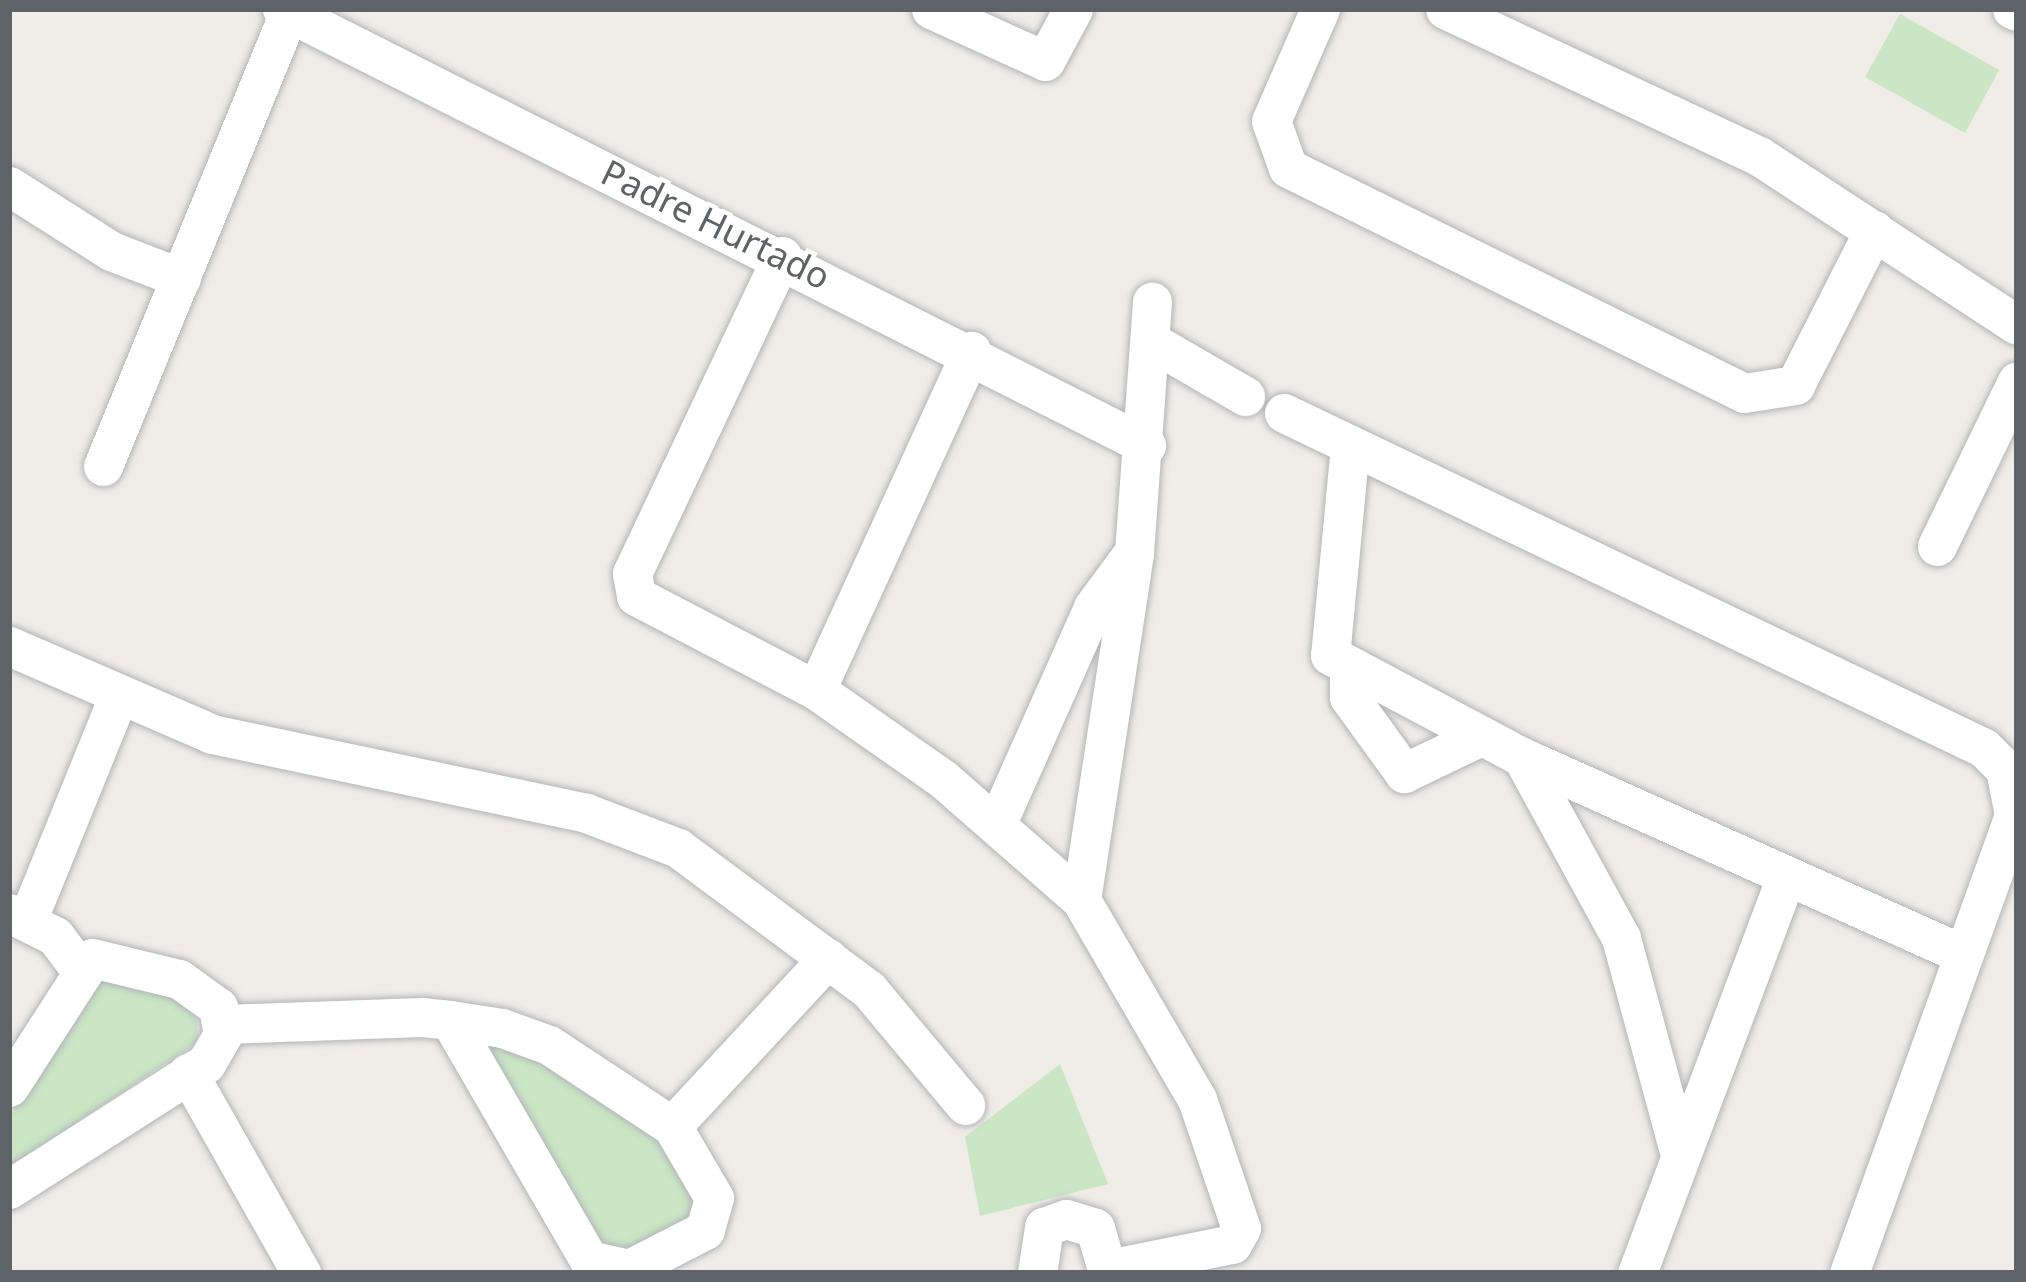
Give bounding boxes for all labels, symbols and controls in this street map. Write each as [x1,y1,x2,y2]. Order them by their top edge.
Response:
street label: Padre Hurtado [595,150,837,298]

